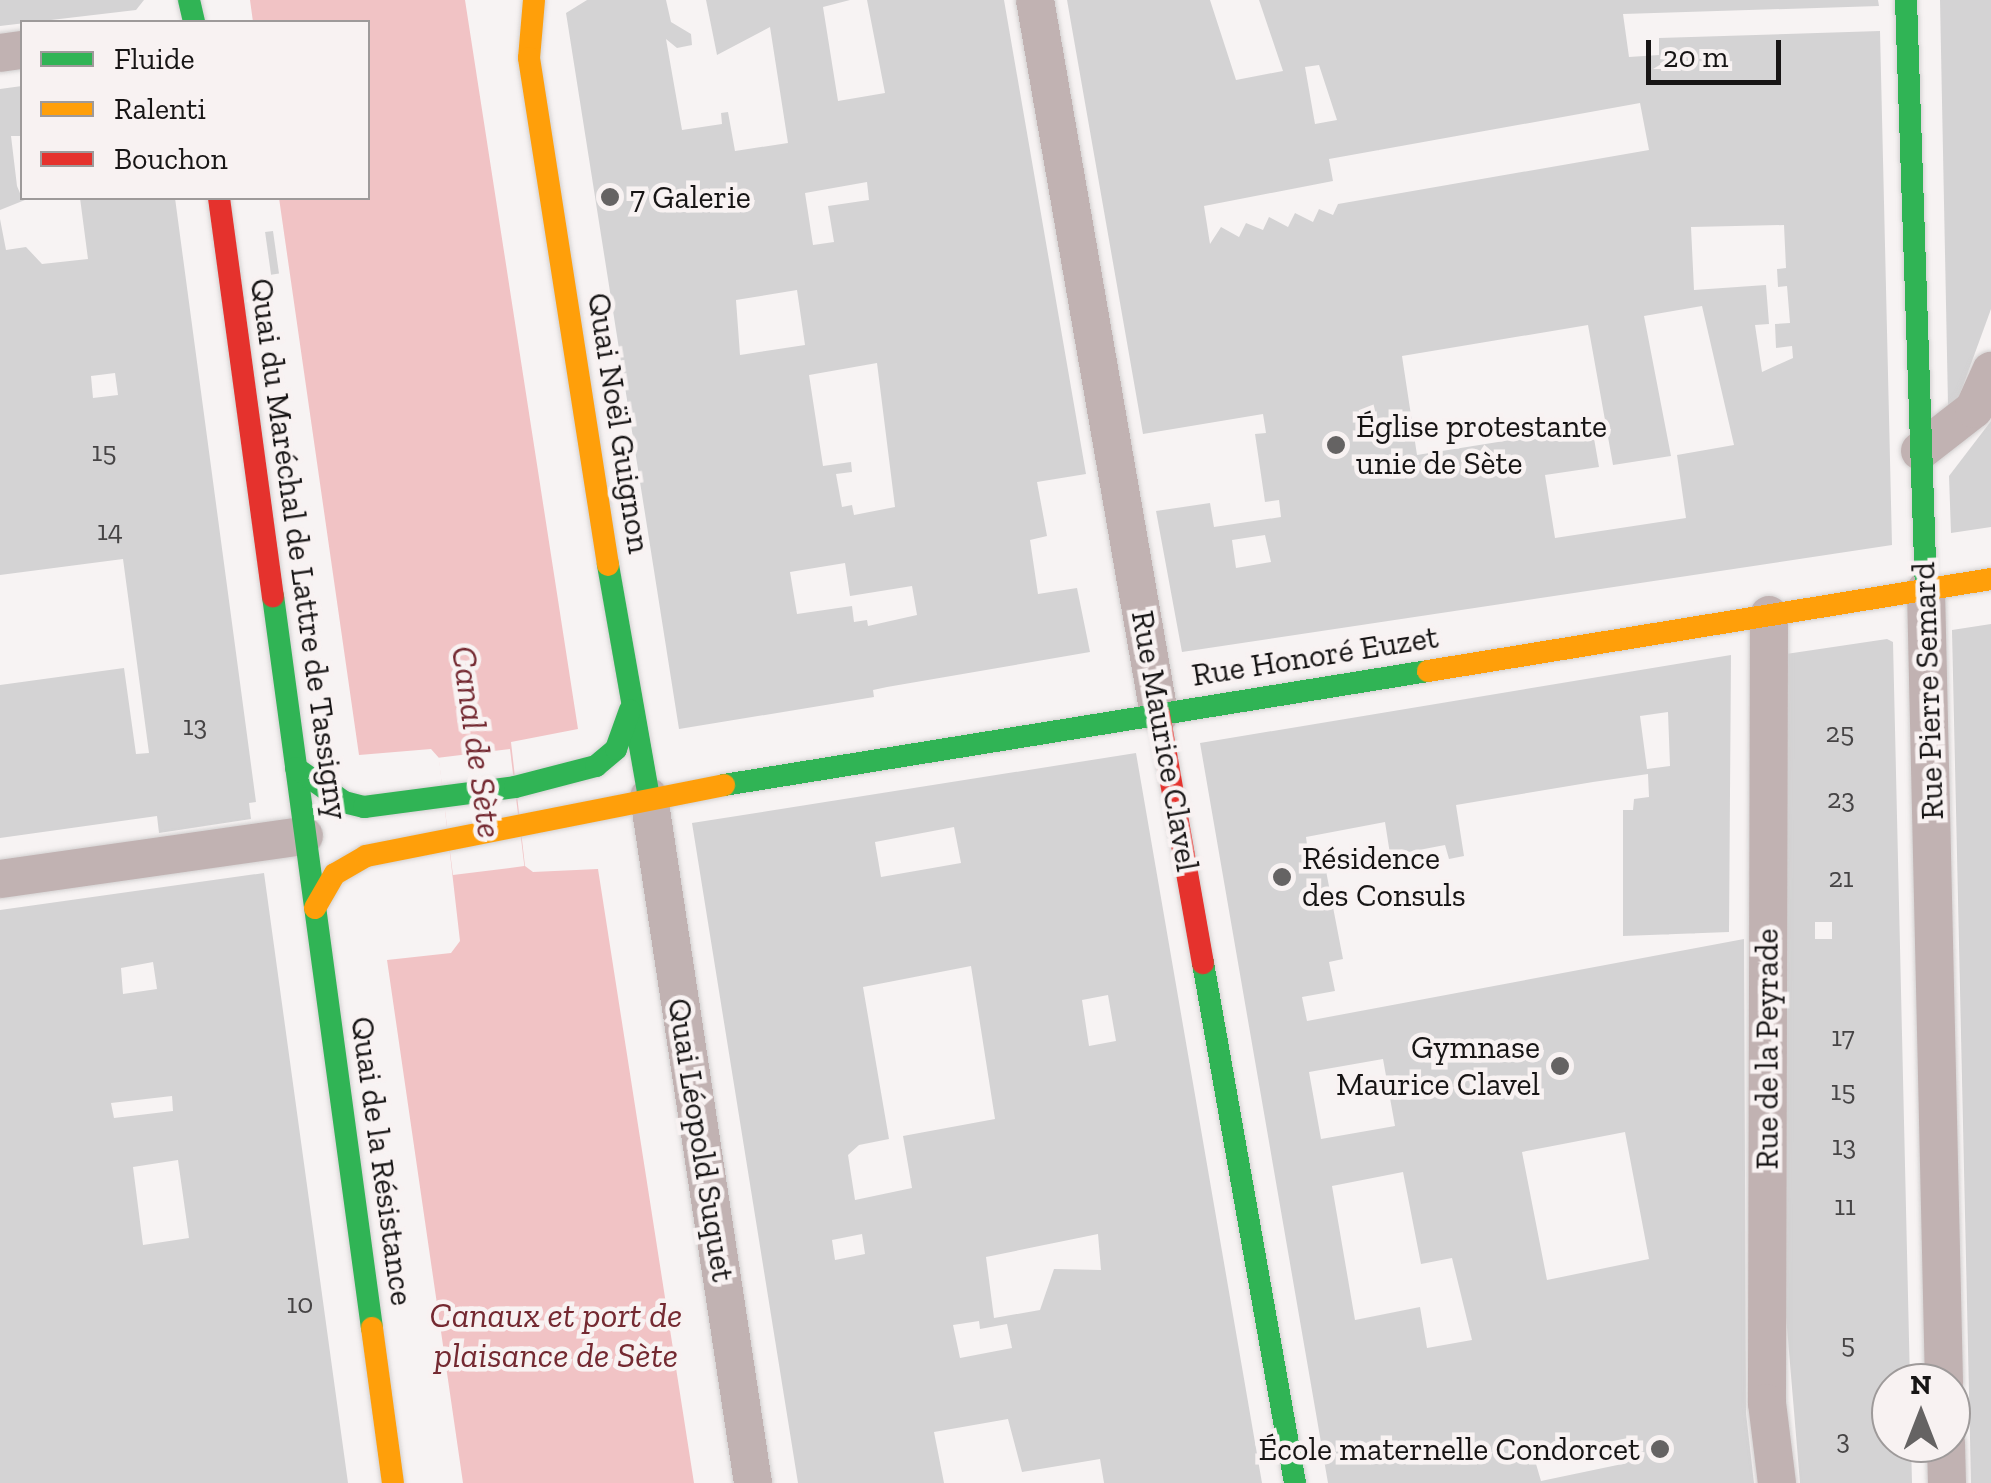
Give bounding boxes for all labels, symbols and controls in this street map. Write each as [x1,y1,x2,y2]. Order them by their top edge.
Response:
legend [20,20,370,200]
scale bar [1651,20,1786,82]
text: 20 m [1663,39,1728,75]
text: Fluide [114,41,195,77]
text: Ralenti [114,91,206,127]
text: Bouchon [114,141,228,177]
place label: 7 Galerie [630,178,751,216]
marker: 7 Galerie [599,186,621,208]
street label: Quai du Maréchal de Lattre de Tassigny [242,276,356,822]
street label: Quai Noël Guignon [579,290,659,556]
place label: Église protestante unie de Sète [1356,408,1607,483]
marker: Église protestante unie de Sète [1325,434,1347,456]
house number: 15 [91,435,117,469]
house number: 14 [97,514,123,548]
street label: Rue Pierre Semard [1904,562,1952,820]
street label: Rue Maurice Clavel [1123,608,1207,874]
street label: Rue Honoré Euzet [1189,618,1441,694]
water label: Canal de Sète [443,643,511,841]
house number: 13 [183,709,207,743]
house number: 25 [1826,716,1854,750]
house number: 23 [1827,782,1855,816]
place label: Résidence des Consuls [1302,840,1466,915]
house number: 21 [1828,861,1854,895]
marker: Résidence des Consuls [1271,866,1293,888]
street label: Rue de la Peyrade [1748,928,1786,1170]
street label: Quai Léopold Suquet [660,996,742,1284]
street label: Quai de la Résistance [343,1014,421,1308]
house number: 17 [1831,1020,1855,1054]
place label: Gymnase Maurice Clavel [1336,1029,1540,1104]
marker: Gymnase Maurice Clavel [1549,1055,1571,1077]
house number: 15 [1830,1074,1856,1108]
house number: 13 [1832,1129,1856,1163]
house number: 11 [1834,1189,1856,1223]
house number: 10 [287,1287,313,1321]
water label: Canaux et port de plaisance de Sète [429,1294,683,1376]
house number: 5 [1841,1327,1855,1361]
north arrow [1871,1363,1971,1463]
text: N [1910,1368,1932,1401]
house number: 3 [1836,1423,1850,1457]
place label: École maternelle Condorcet [1258,1430,1640,1468]
marker: École maternelle Condorcet [1649,1438,1671,1460]

